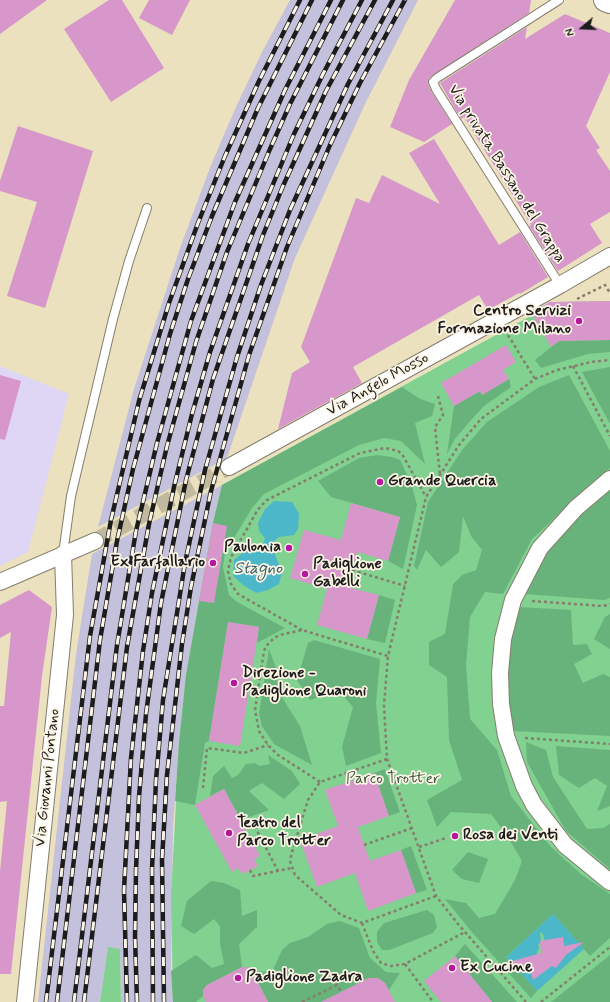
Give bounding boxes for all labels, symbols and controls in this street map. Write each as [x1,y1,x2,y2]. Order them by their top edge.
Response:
north arrow [562,8,602,48]
text: N [563,26,578,38]
street label: Via privata Bassano del Grappa [443,81,569,267]
place label: Centro Servizi Formazione Milano [437,302,571,340]
marker: Centro Servizi Formazione Milano [574,316,584,326]
street label: Via Angelo Mosso [324,349,432,421]
place label: Grande Quercia [388,472,497,492]
marker: Grande Quercia [375,477,385,487]
place label: Paulonia [224,538,281,558]
marker: Paulonia [284,543,294,553]
place label: Ex Farfallario [110,553,205,573]
place label: Padiglione Gabelli [313,555,382,593]
marker: Ex Farfallario [208,558,218,568]
water label: Stagno [234,559,282,579]
marker: Padiglione Gabelli [300,569,310,579]
place label: Direzione - Padiglione Quaroni [242,664,366,702]
marker: Direzione - Padiglione Quaroni [229,678,239,688]
street label: Via Giovanni Pontano [31,708,65,848]
park label: Parco Trotter [346,770,440,790]
place label: Teatro del Parco Trotter [237,814,331,852]
place label: Rosa dei Venti [463,826,558,846]
marker: Teatro del Parco Trotter [224,828,234,838]
marker: Rosa dei Venti [450,831,460,841]
place label: Ex Cucine [460,958,533,978]
marker: Ex Cucine [447,963,457,973]
place label: Padiglione Zadra [246,968,362,988]
marker: Padiglione Zadra [233,973,243,983]

